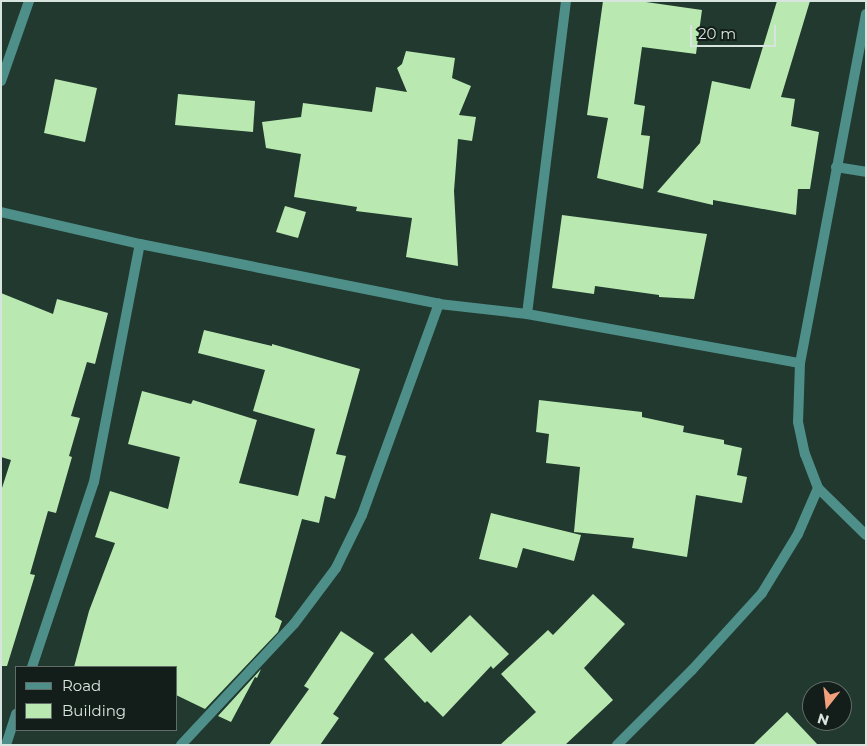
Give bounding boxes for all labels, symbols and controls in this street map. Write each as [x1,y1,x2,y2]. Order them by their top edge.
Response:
scale bar [692,15,778,47]
text: 20 m [698,24,736,43]
legend [15,666,178,731]
text: Road [62,676,101,695]
north arrow [802,681,852,731]
text: Building [62,701,126,720]
text: N [815,709,831,730]

